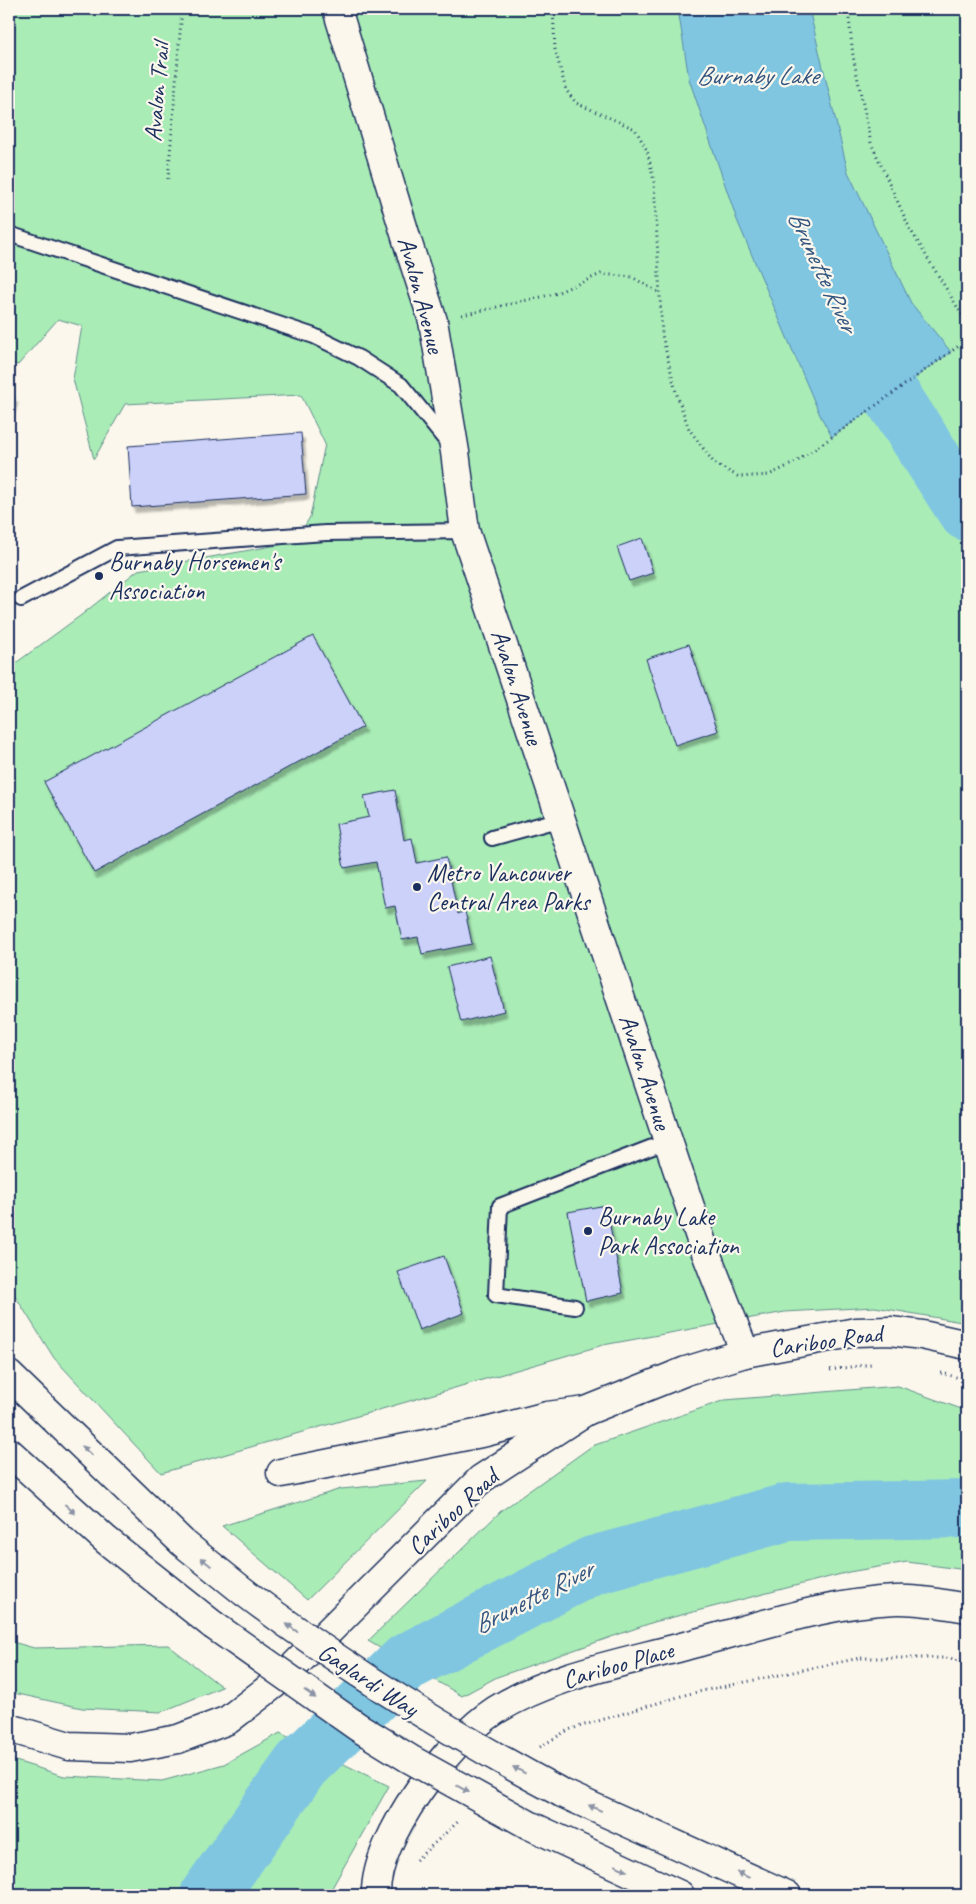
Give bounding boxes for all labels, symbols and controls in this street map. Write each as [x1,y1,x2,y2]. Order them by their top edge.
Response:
street label: Avalon Trail [137,36,178,143]
water label: Burnaby Lake [697,59,822,92]
water label: Brunette River [781,205,867,341]
street label: Avalon Avenue [390,233,452,359]
place label: Burnaby Horsemen's Association [109,546,283,607]
marker: Burnaby Horsemen's Association [93,570,105,582]
street label: Avalon Avenue [483,625,551,750]
place label: Metro Vancouver Central Area Parks [427,857,592,918]
marker: Metro Vancouver Central Area Parks [411,881,423,893]
street label: Avalon Avenue [611,1010,679,1135]
place label: Burnaby Lake Park Association [598,1201,740,1262]
marker: Burnaby Lake Park Association [582,1225,594,1237]
street label: Cariboo Road [768,1317,888,1365]
one-way arrow [81,1445,93,1457]
street label: Cariboo Road [401,1459,508,1562]
one-way arrow [64,1503,76,1515]
water label: Brunette River [468,1551,602,1641]
one-way arrow [200,1556,213,1567]
one-way arrow [286,1623,299,1634]
street label: Cariboo Place [559,1633,679,1696]
street label: Gaglardi Way [312,1636,425,1725]
one-way arrow [303,1689,317,1699]
one-way arrow [512,1766,526,1774]
one-way arrow [457,1784,470,1793]
one-way arrow [588,1803,602,1811]
one-way arrow [614,1864,628,1872]
one-way arrow [736,1871,750,1879]

